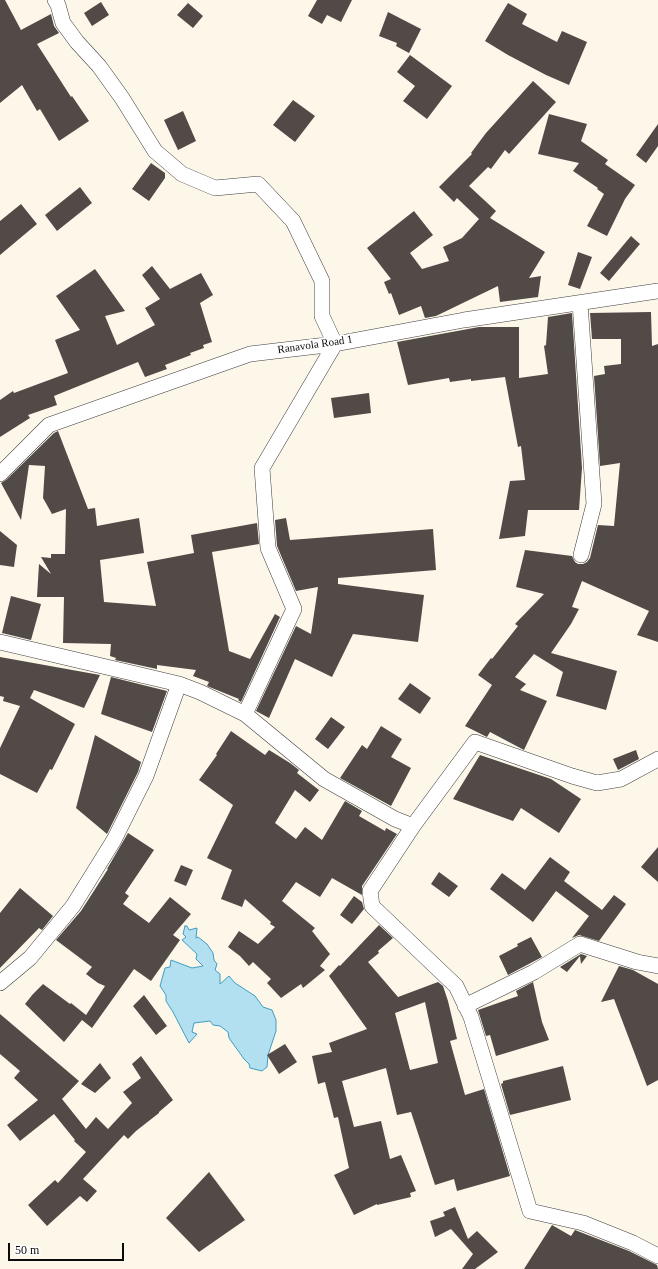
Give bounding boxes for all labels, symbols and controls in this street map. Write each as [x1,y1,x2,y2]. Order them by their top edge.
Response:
street label: Ranavola Road 1 [277,333,353,357]
scale bar [10,1235,126,1261]
text: 50 m [15,1243,39,1257]

